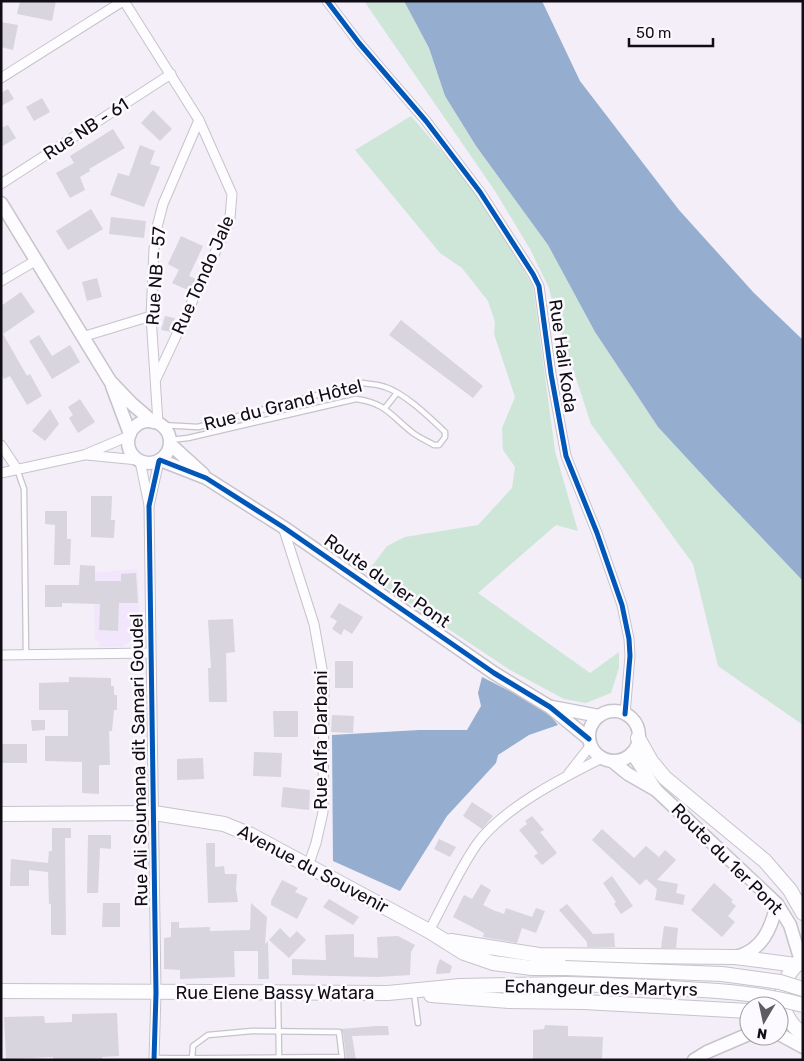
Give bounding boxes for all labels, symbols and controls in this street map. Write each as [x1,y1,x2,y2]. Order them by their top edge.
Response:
scale bar [629,15,713,47]
text: 50 m [636,24,671,42]
street label: Rue NB - 61 [39,93,133,165]
street label: Rue Tondo Jale [167,212,239,338]
street label: Rue NB - 57 [142,226,170,326]
street label: Rue Hali Koda [544,298,582,414]
street label: Rue du Grand Hôtel [201,375,365,435]
street label: Route du 1er Pont [320,529,454,633]
street label: Rue Ali Soumana dit Samari Goudel [125,613,153,907]
street label: Rue Alfa Darbani [310,670,332,810]
street label: Route du 1er Pont [667,799,787,919]
street label: Avenue du Souvenir [234,820,392,918]
street label: Echangeur des Martyrs [504,975,698,1001]
street label: Rue Elene Bassy Watara [176,982,374,1004]
north arrow [739,996,789,1046]
text: N [756,1024,768,1043]

